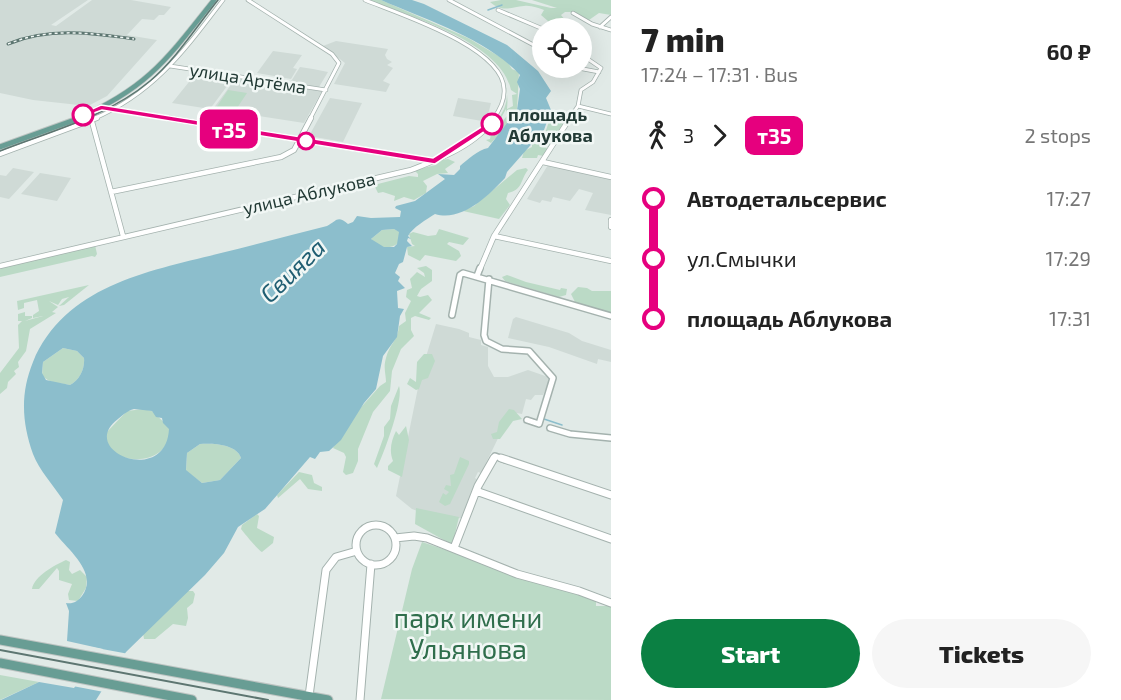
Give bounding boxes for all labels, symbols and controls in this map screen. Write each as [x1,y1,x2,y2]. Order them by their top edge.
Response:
map controls [532,18,592,78]
button: locate [532,18,592,78]
text: 7 min [641,19,725,59]
text: 60 ₽ [1046,38,1091,64]
street label: улица Артёма [188,58,308,98]
text: 17:24 – 17:31 · Bus [641,62,798,86]
place label: площадь Аблукова [508,103,593,146]
unlabelled marker [72,104,94,126]
line badge: т35 [194,110,264,148]
marker: площадь Аблукова [481,113,503,135]
text: т35 [212,117,246,142]
icon: walk [641,119,674,152]
icon: forward [703,119,736,152]
text: 3 [683,123,694,147]
text: т35 [757,123,791,148]
text: 2 stops [1024,123,1091,147]
unlabelled marker [297,132,315,150]
street label: улица Аблукова [241,167,377,219]
text: Автодетальсервис [687,185,887,211]
text: 17:27 [1047,186,1091,210]
water label: Свияга [253,232,331,308]
text: ул.Смычки [687,245,797,271]
text: 17:29 [1045,246,1091,270]
text: площадь Аблукова [687,305,892,331]
text: 17:31 [1049,306,1091,330]
park label: парк имени Ульянова [394,601,542,664]
button: Start [641,619,860,688]
button: Tickets [872,619,1091,688]

